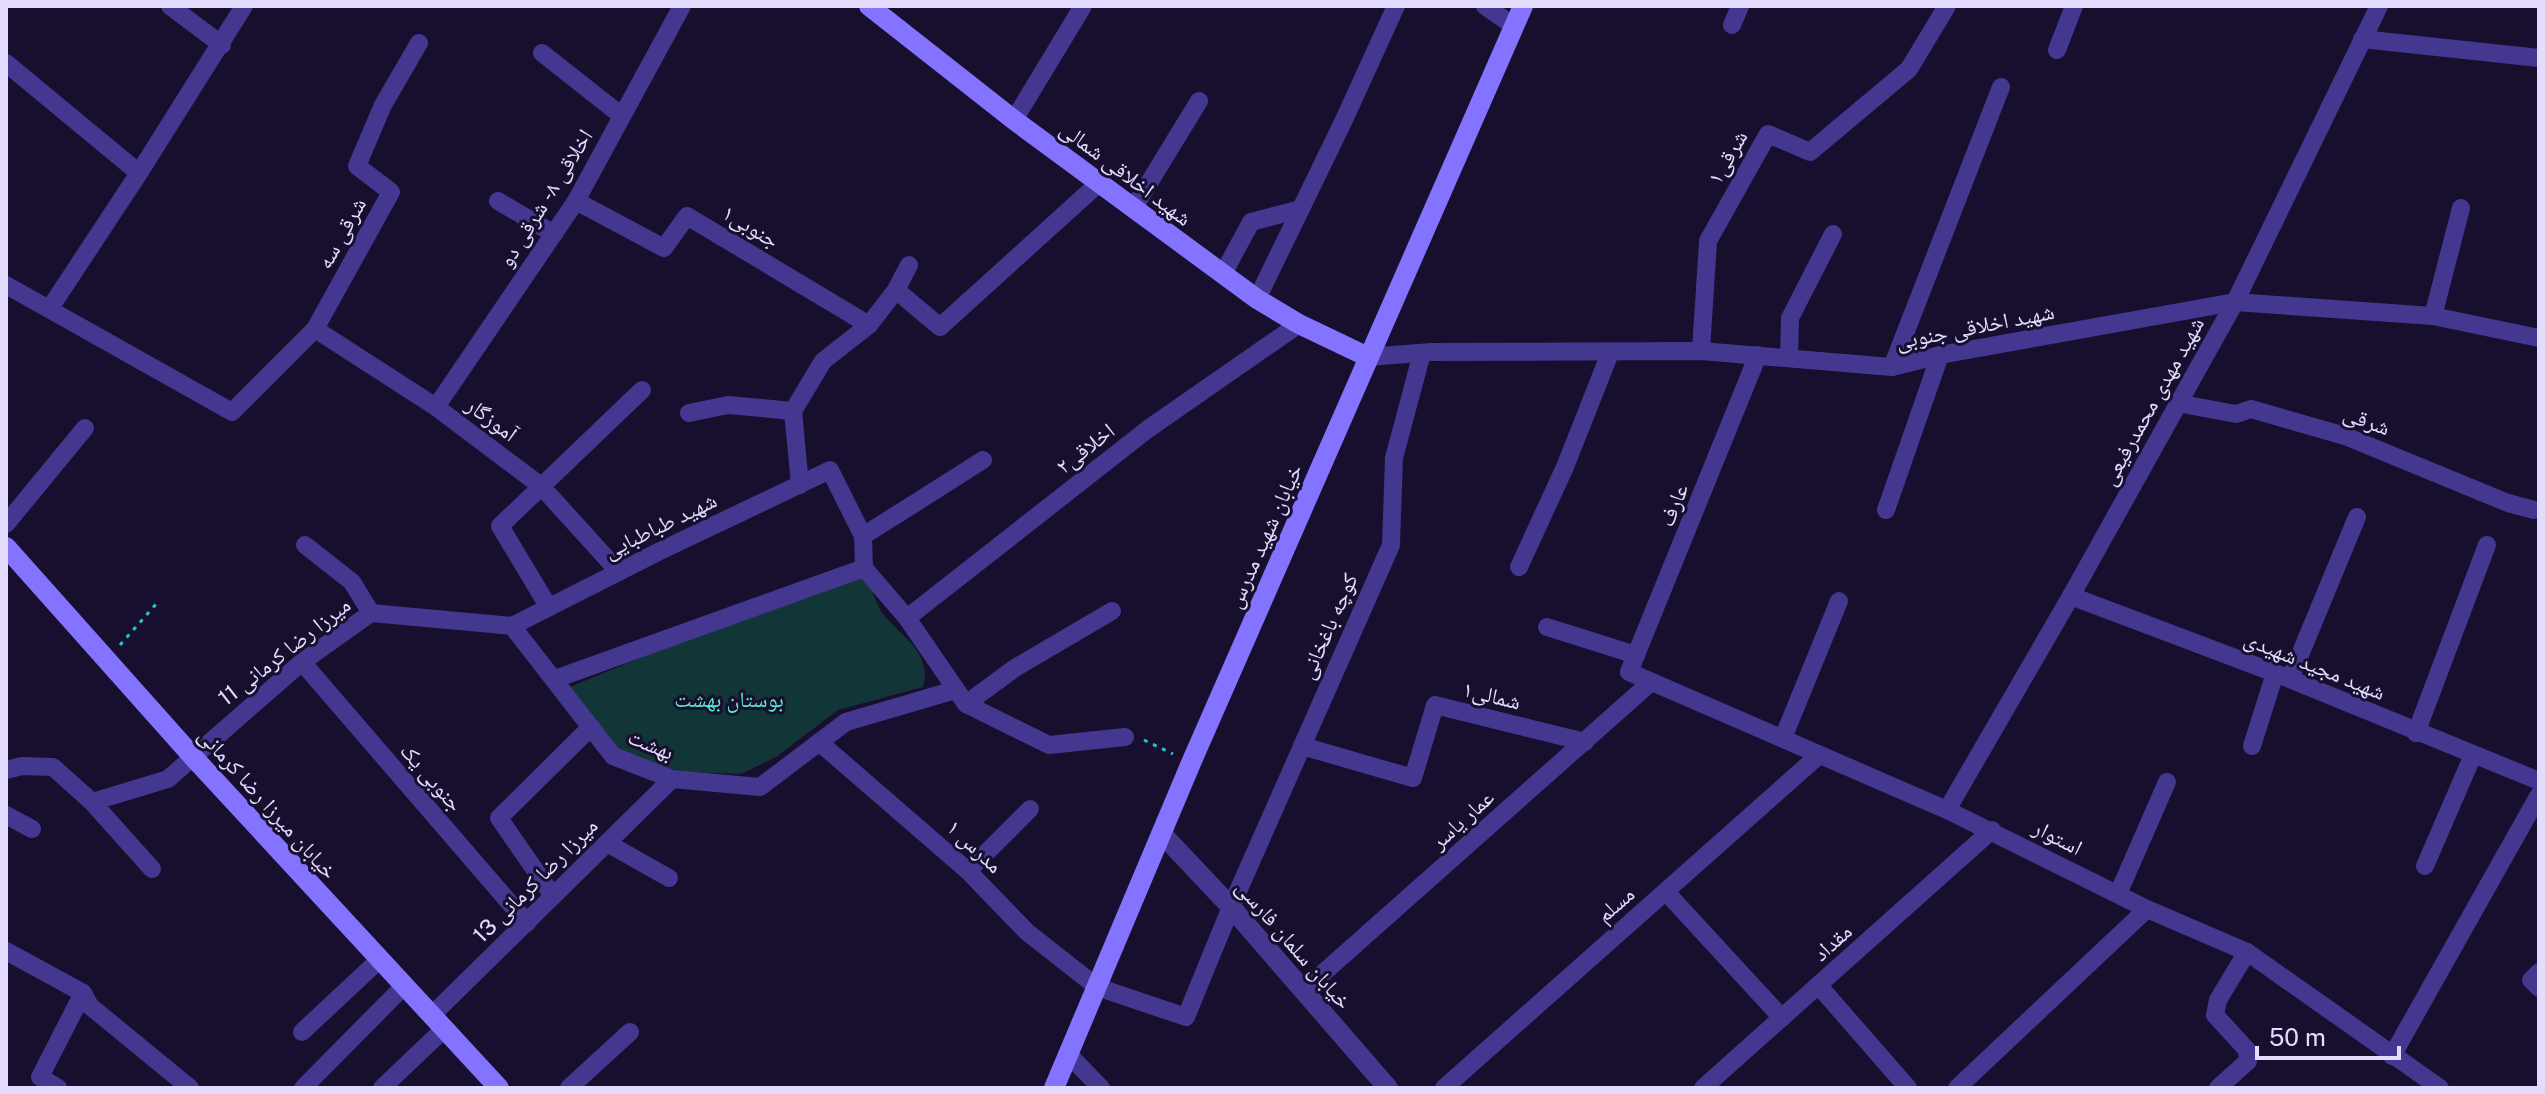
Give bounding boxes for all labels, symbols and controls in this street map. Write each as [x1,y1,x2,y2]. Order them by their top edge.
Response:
street label: شهید اخلاقی شمالی [1055,115,1197,232]
street label: اخلاقی ۸ - شرقی دو [492,124,599,272]
street label: شرقی۱ [1701,126,1754,189]
street label: شرقی سه [311,193,372,274]
street label: جنوبی۱ [717,199,784,254]
street label: شهید اخلاقی جنوبی [1894,298,2057,355]
street label: شهید مهدی محمدرفیعی [2095,312,2210,490]
street label: آموزگار [461,391,523,447]
street label: شرقی [2340,400,2394,441]
street label: اخلاقی۲ [1051,417,1120,480]
street label: خیابان شهید مدرس [1221,460,1308,613]
street label: عارف [1653,480,1693,530]
street label: شهید طباطبایی [599,487,721,564]
street label: کوچه باغخانی [1293,569,1364,683]
street label: میرزا رضا کرمانی 11 [213,591,356,711]
street label: شهید مجید شهیدی [2240,625,2389,706]
street label: شمالی۱ [1460,675,1524,716]
park label: بوستان بهشت [674,686,784,713]
street label: خیابان میرزا رضا کرمانی [192,722,343,885]
street label: بهشت [624,723,678,765]
street label: جنوبی یک [395,738,469,817]
street label: عمار یاسر [1424,784,1499,855]
street label: میرزا رضا کرمانی 13 [467,812,603,948]
street label: استوار [2028,813,2087,860]
street label: مدرس ۱ [941,814,1008,879]
street label: خیابان سلمان فارسی [1230,874,1357,1015]
street label: مسلم [1591,881,1641,929]
street label: مقداد [1807,918,1857,966]
scale bar [2257,1010,2399,1060]
text: 50 m [2269,1023,2326,1051]

